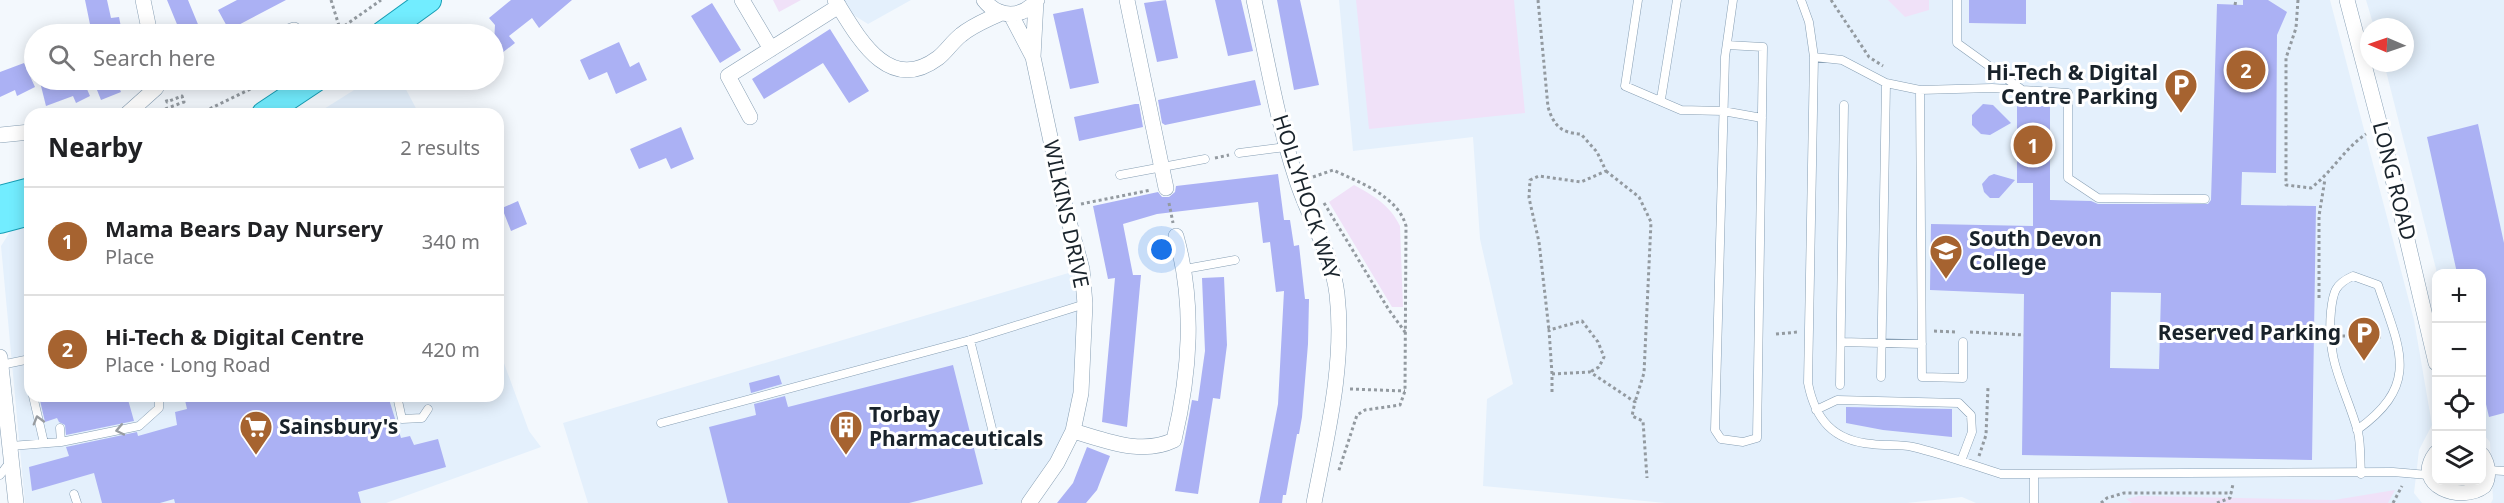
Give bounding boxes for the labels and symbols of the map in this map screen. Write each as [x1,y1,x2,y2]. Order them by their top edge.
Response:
north arrow [2360,18,2414,72]
pin: 2 [2226,48,2266,92]
place label: Hi-Tech & Digital Centre Parking [1986,58,2158,110]
parking icon: Hi-Tech & Digital Centre Parking [2163,67,2199,114]
street label: HOLLYHOCK WAY [1267,111,1347,283]
street label: LONG ROAD [2367,118,2423,243]
pin: 1 [2014,122,2052,168]
street label: WILKINS DRIVE [1038,137,1096,290]
place label: South Devon College [1969,224,2102,276]
school or university icon: South Devon College [1928,233,1964,280]
your location [1147,235,1176,264]
parking icon: Reserved Parking [2346,315,2382,362]
place label: Reserved Parking [2158,318,2341,346]
place label: Torbay Pharmaceuticals [869,400,1043,452]
supermarket icon: Sainsbury's [238,409,274,456]
building icon: Torbay Pharmaceuticals [828,409,864,456]
place label: Sainsbury's [279,412,398,440]
one-way arrow [33,415,45,426]
one-way arrow [115,423,125,436]

